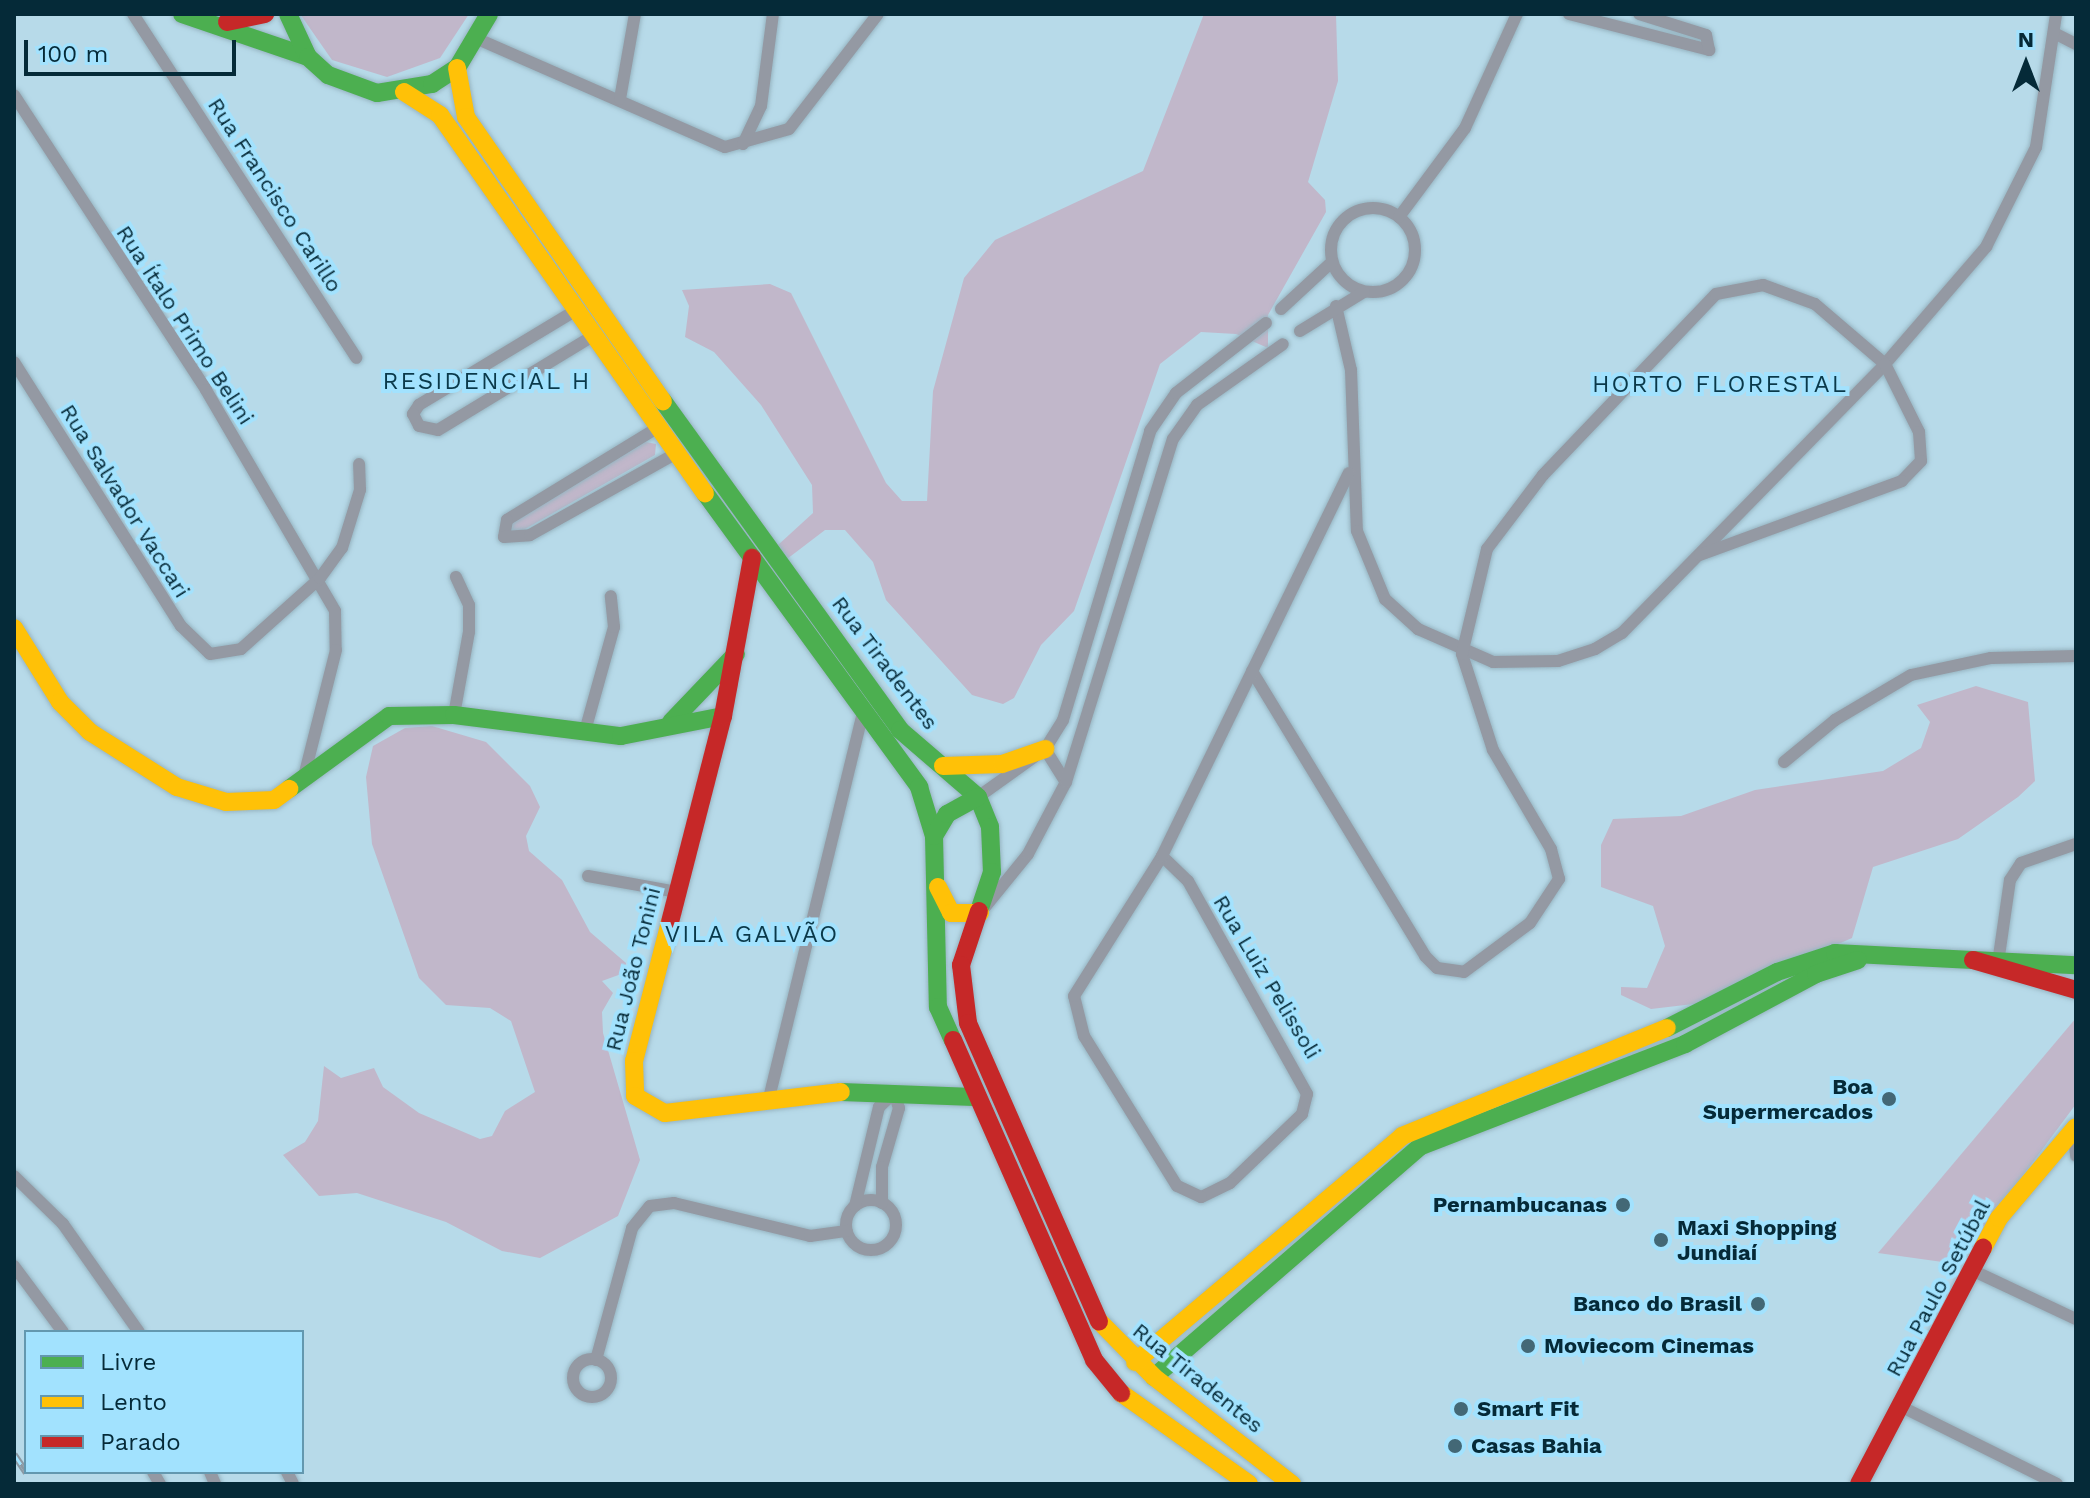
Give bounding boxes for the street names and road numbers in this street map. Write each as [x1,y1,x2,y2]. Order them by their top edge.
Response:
street label: Rua Francisco Carillo [202,93,348,297]
street label: Rua Ítalo Primo Belini [111,220,259,430]
street label: Rua Salvador Vaccari [54,399,196,603]
street label: Rua Tiradentes [826,591,944,735]
street label: Rua João Tonini [600,884,666,1054]
street label: Rua Luiz Pelissoli [1208,890,1326,1064]
street label: Rua Paulo Setúbal [1880,1195,1996,1381]
street label: Rua Tiradentes [1127,1317,1269,1439]

